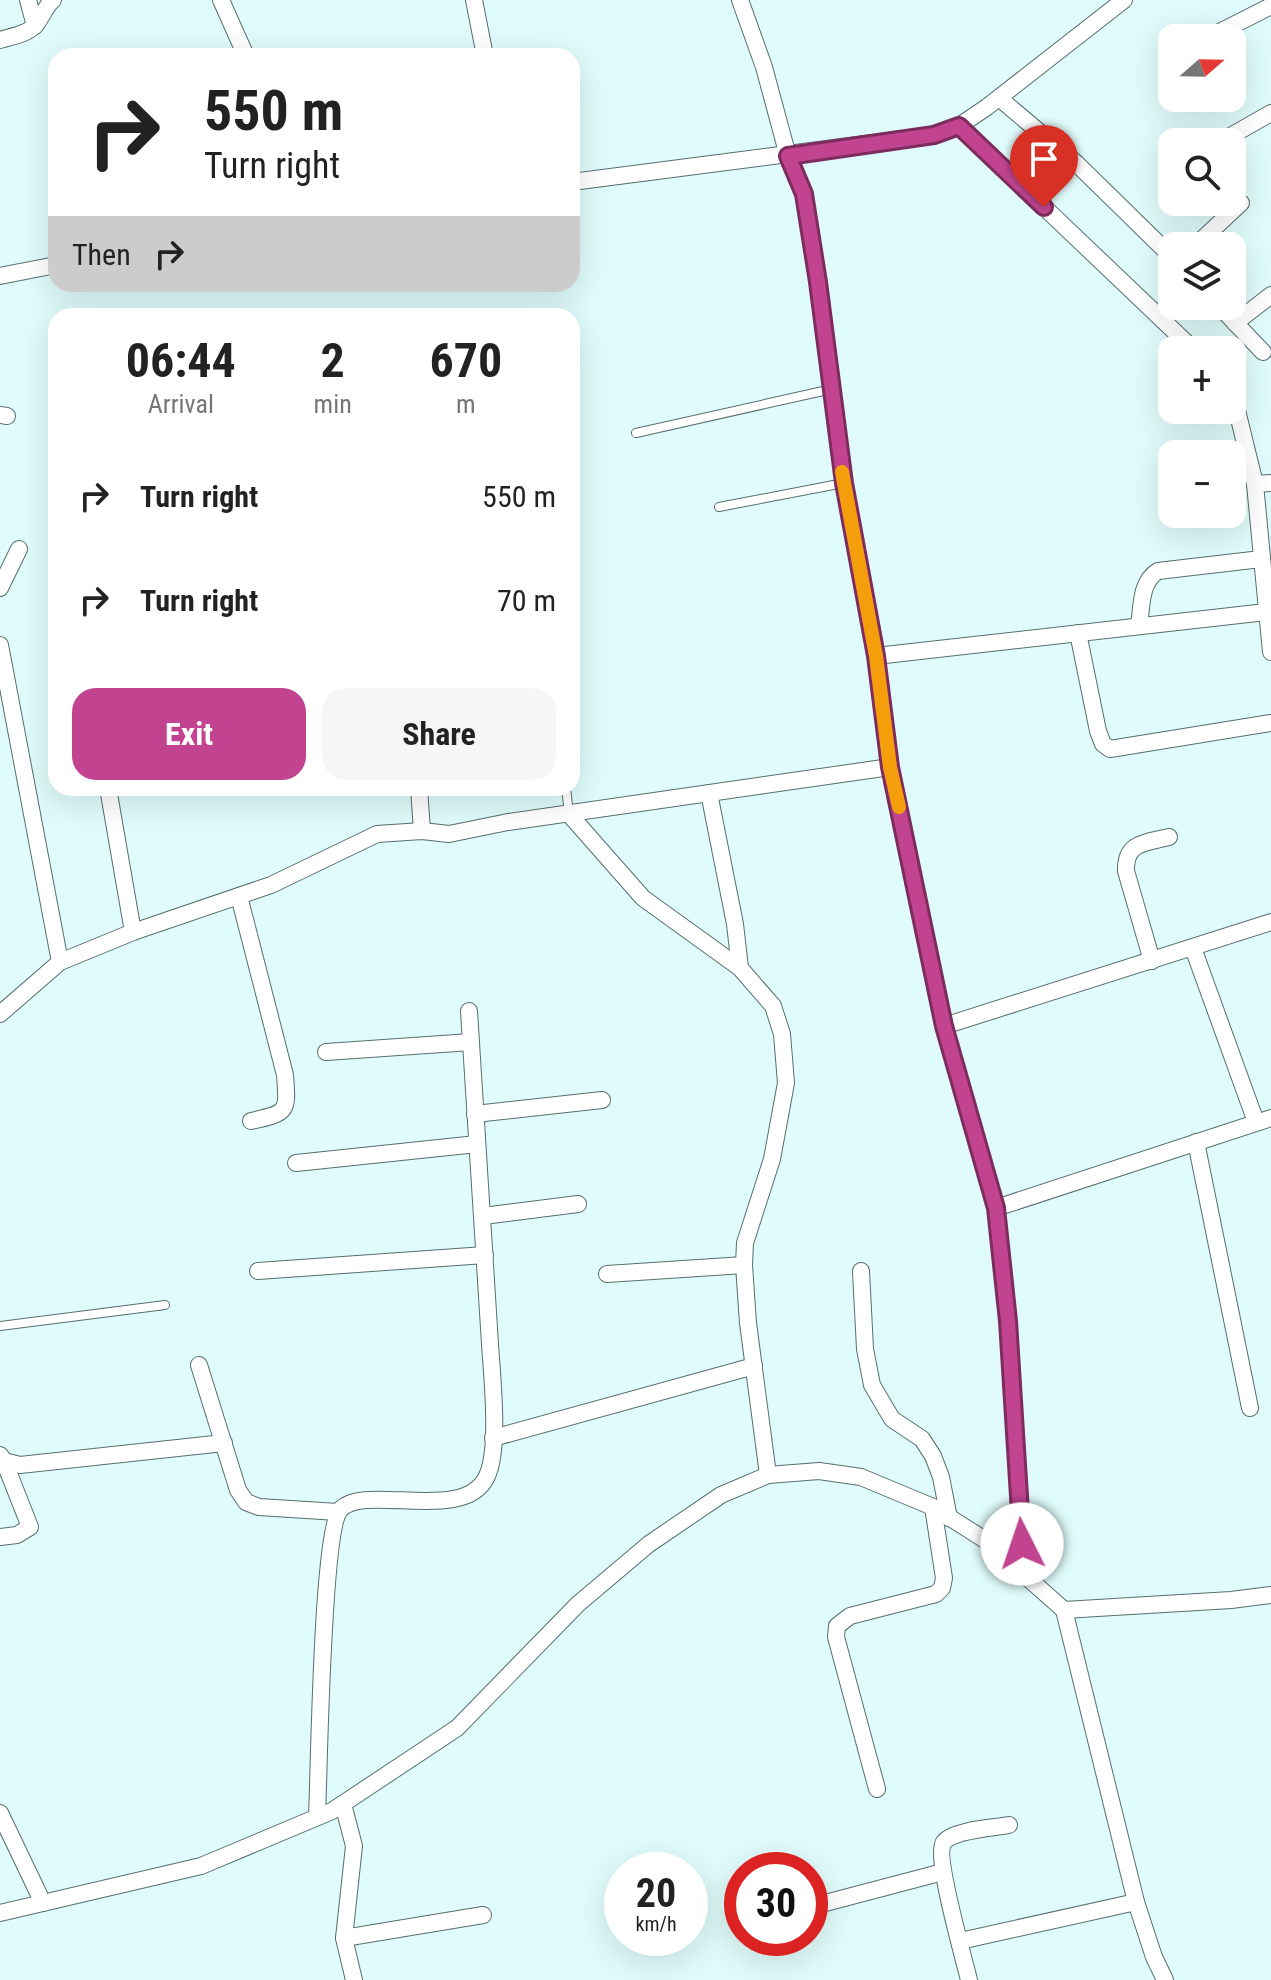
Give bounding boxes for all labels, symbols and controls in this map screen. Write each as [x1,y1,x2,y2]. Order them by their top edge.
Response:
north arrow [1158,24,1246,112]
map controls [1158,24,1246,528]
text: 550 m [204,78,343,144]
icon: right [72,80,176,184]
pin [1010,125,1078,207]
button: search [1158,128,1246,216]
icon: arrive [1022,137,1066,181]
text: Turn right [204,145,340,187]
icon: right [147,232,191,276]
button: layers [1158,232,1246,320]
text: Then [72,237,131,272]
text: 06:44 [126,332,236,389]
text: 2 [321,332,345,389]
text: 670 [429,332,502,389]
button: + [1158,336,1246,424]
text: Arrival [148,389,214,419]
text: min [314,389,352,419]
text: m [456,389,476,419]
button: − [1158,440,1246,528]
icon: right [72,474,116,518]
text: Turn right [140,479,258,514]
text: 550 m [482,479,556,514]
icon: right [72,578,116,622]
text: Turn right [140,583,258,618]
text: 70 m [497,583,556,618]
button: Exit [72,688,306,780]
button: Share [322,688,556,780]
position arrow [980,1502,1064,1586]
speed limit sign: 30 [724,1852,828,1956]
text: 20 [636,1870,676,1917]
text: km/h [635,1912,677,1936]

